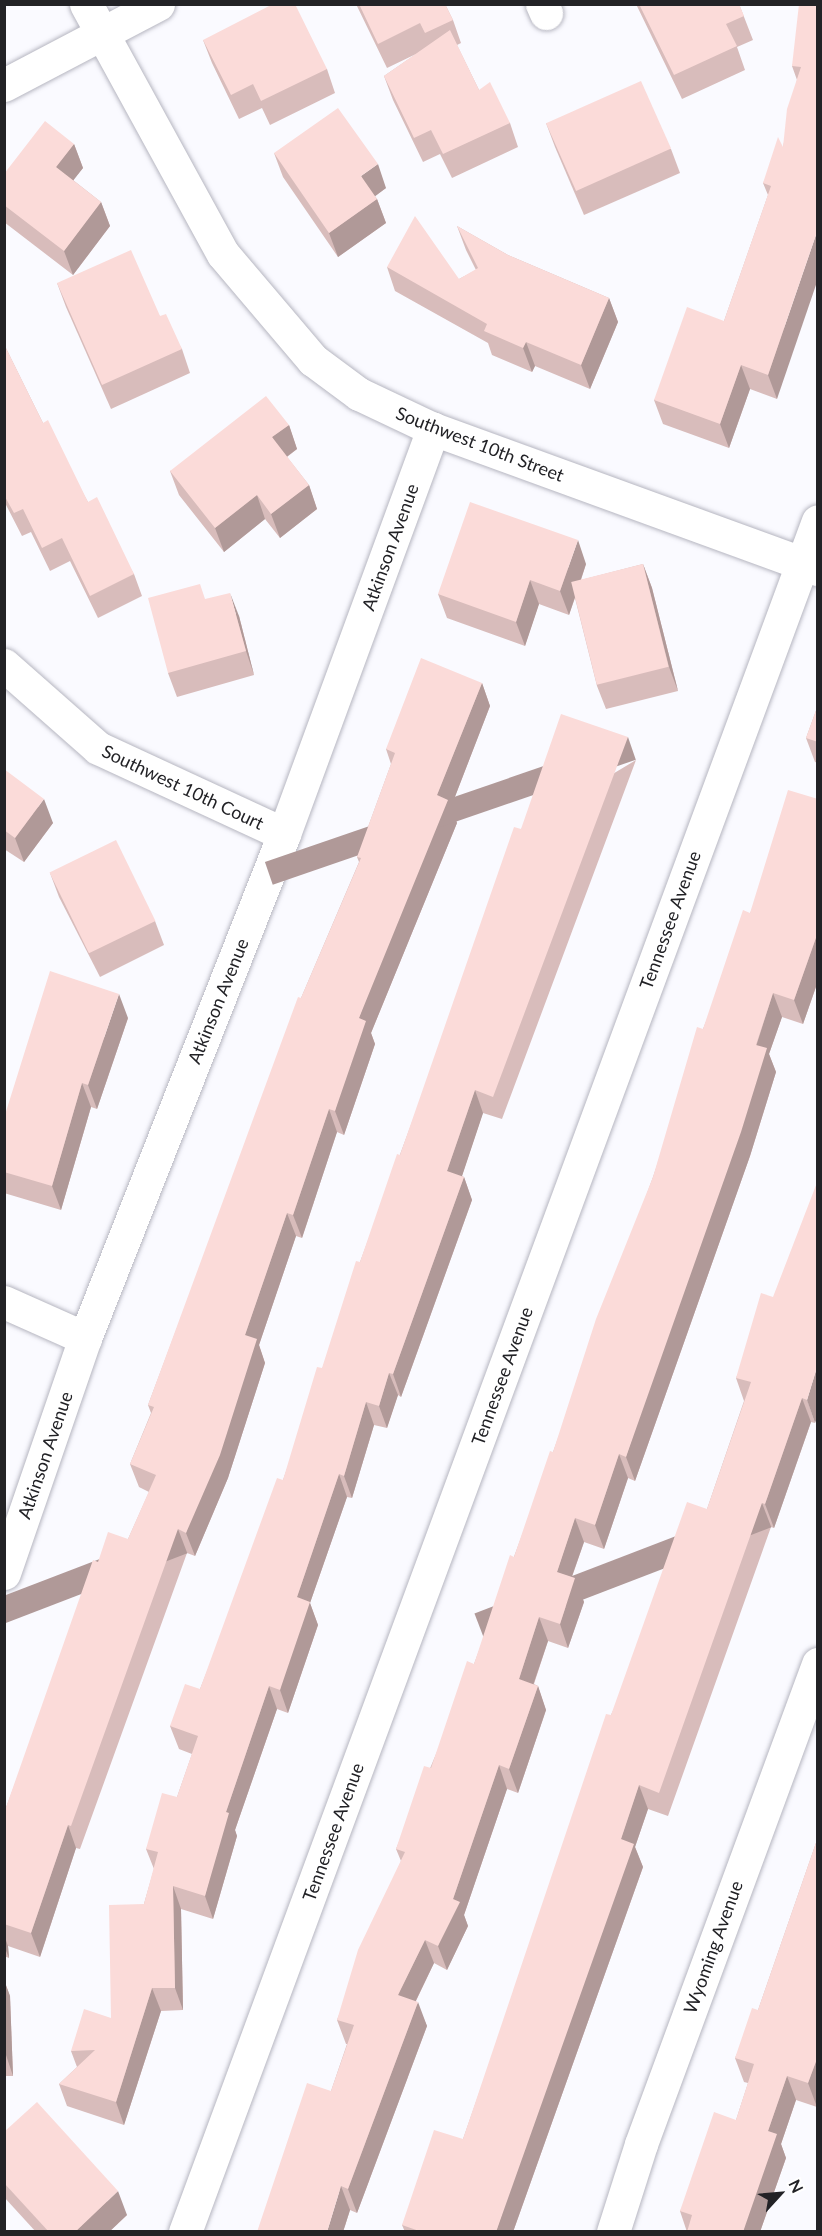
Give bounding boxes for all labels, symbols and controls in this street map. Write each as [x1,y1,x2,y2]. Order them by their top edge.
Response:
street label: Southwest 10th Street [393,402,567,486]
street label: Atkinson Avenue [357,480,423,614]
street label: Southwest 10th Court [99,740,267,834]
street label: Tennessee Avenue [635,848,705,992]
street label: Atkinson Avenue [183,935,253,1067]
street label: Tennessee Avenue [467,1304,537,1448]
street label: Atkinson Avenue [13,1388,77,1522]
street label: Tennessee Avenue [298,1760,368,1904]
street label: Wyoming Avenue [679,1877,747,2017]
north arrow [750,2164,810,2224]
text: N [785,2176,808,2196]

